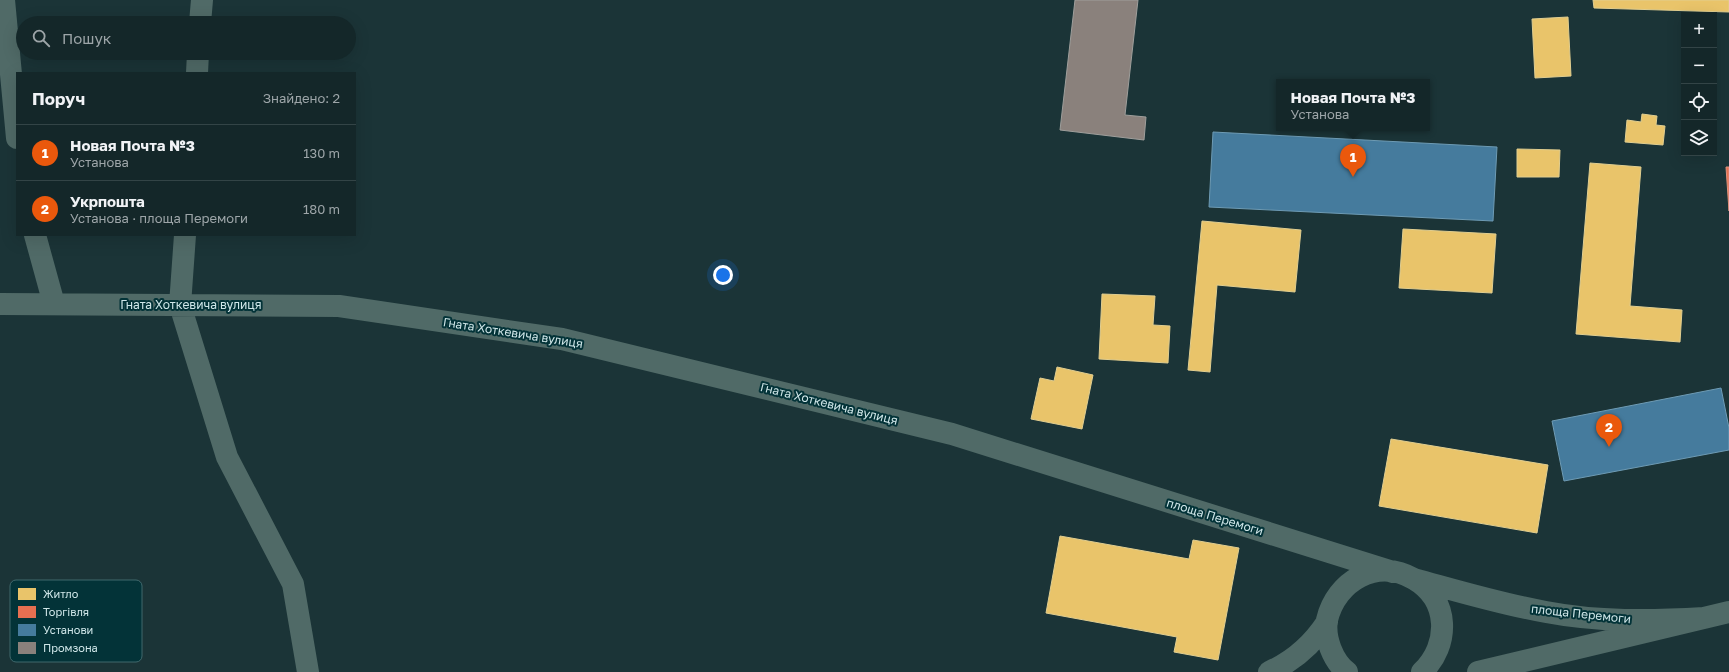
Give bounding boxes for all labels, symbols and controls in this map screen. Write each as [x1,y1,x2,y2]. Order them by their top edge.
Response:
map controls [1681,12,1717,156]
button: + [1681,12,1717,48]
search box [16,16,356,60]
icon: search [30,27,52,49]
text: Пошук [62,29,111,47]
button: − [1681,48,1717,84]
popup [1276,79,1430,131]
button: locate [1681,84,1717,120]
text: Поруч [32,88,85,109]
text: Новая Почта №3 [1291,88,1415,106]
text: Знайдено: 2 [263,90,340,106]
text: Установа [1291,106,1349,122]
button: layers [1681,120,1717,156]
text: Новая Почта №3 [70,136,195,154]
pin: 1 [1340,144,1366,177]
text: 1 [42,145,48,161]
text: 130 m [303,145,340,161]
text: Установа [70,154,129,170]
text: Укрпошта [70,192,145,210]
text: 2 [41,201,49,217]
text: 180 m [303,201,340,217]
text: Установа · площа Перемоги [70,210,248,226]
your location [713,265,733,285]
street label: Гната Хоткевича вулиця [120,297,262,312]
street label: Гната Хоткевича вулиця [442,314,584,351]
street label: Гната Хоткевича вулиця [759,379,900,428]
pin: 2 [1596,414,1622,447]
street label: площа Перемоги [1165,495,1265,538]
legend [10,580,142,662]
text: Житло [43,587,79,600]
street label: площа Перемоги [1530,601,1632,626]
text: Торгівля [43,605,89,618]
text: Установи [43,623,93,636]
text: Промзона [43,641,98,654]

